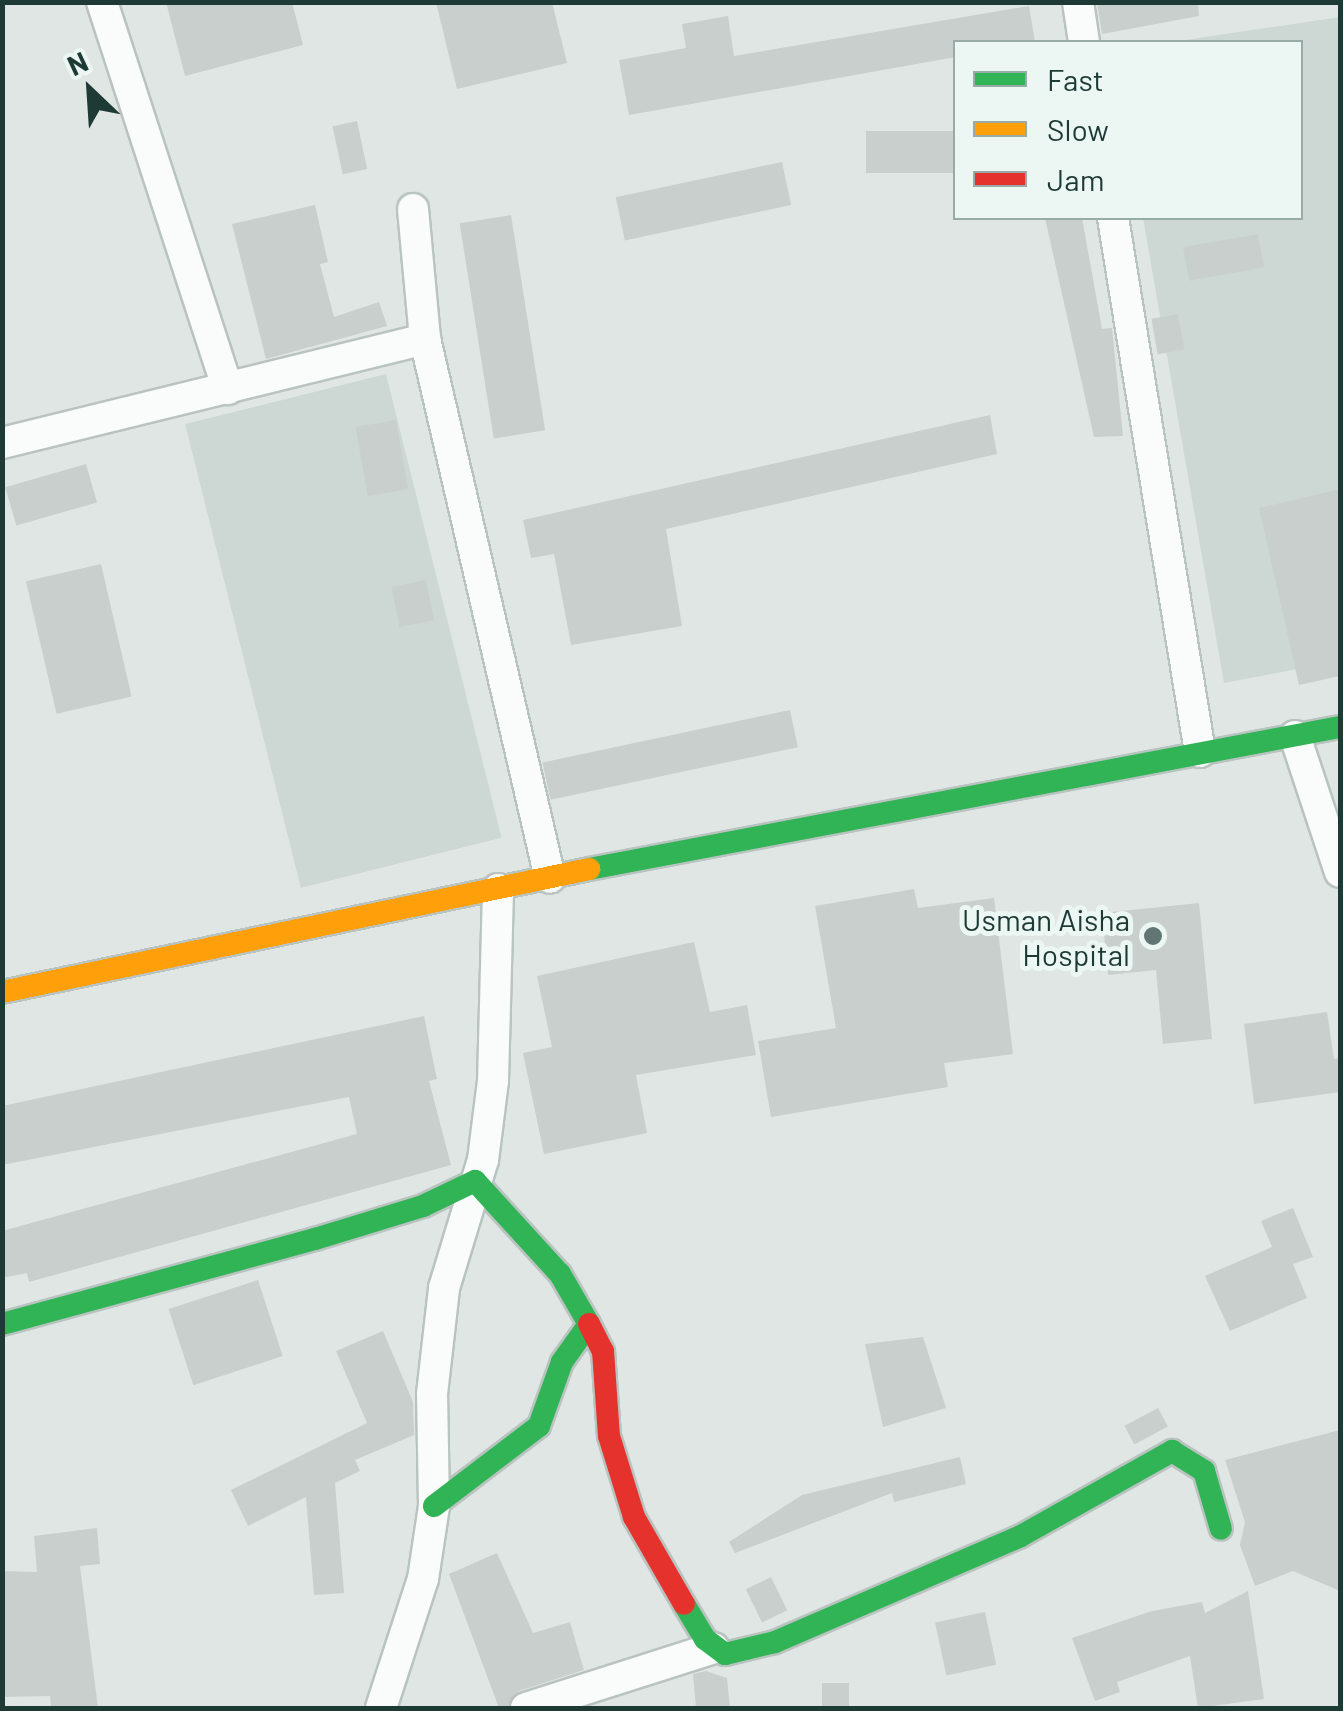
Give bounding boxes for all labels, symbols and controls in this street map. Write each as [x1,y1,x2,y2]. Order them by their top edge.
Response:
north arrow [40,40,140,140]
legend [953,40,1303,220]
text: N [62,43,93,82]
text: Fast [1047,61,1104,97]
text: Slow [1047,111,1109,147]
text: Jam [1047,161,1104,197]
place label: Usman Aisha Hospital [962,901,1130,972]
marker: Usman Aisha Hospital [1140,923,1166,949]

